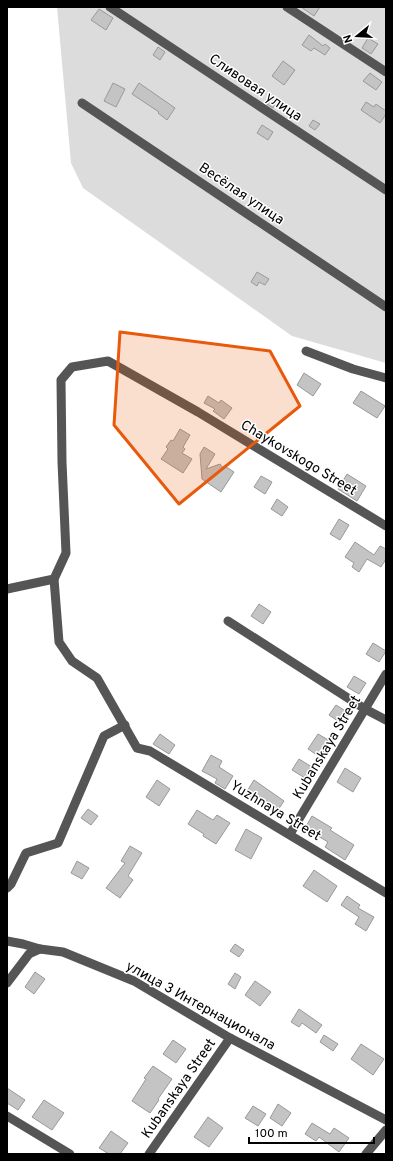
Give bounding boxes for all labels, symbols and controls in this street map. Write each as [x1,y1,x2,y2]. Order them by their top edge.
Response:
north arrow [337,16,377,56]
text: N [341,33,356,45]
street label: Сливовая улица [205,51,305,126]
street label: Весёлая улица [195,159,287,229]
street label: Chaykovskogo Street [237,417,359,500]
street label: Kubanskaya Street [290,693,365,803]
street label: Yuzhnaya Street [227,778,324,845]
street label: улица 3 Интернационала [123,958,278,1055]
street label: Kubanskaya Street [138,1036,220,1142]
scale bar [249,1119,374,1145]
text: 100 m [255,1126,288,1142]

